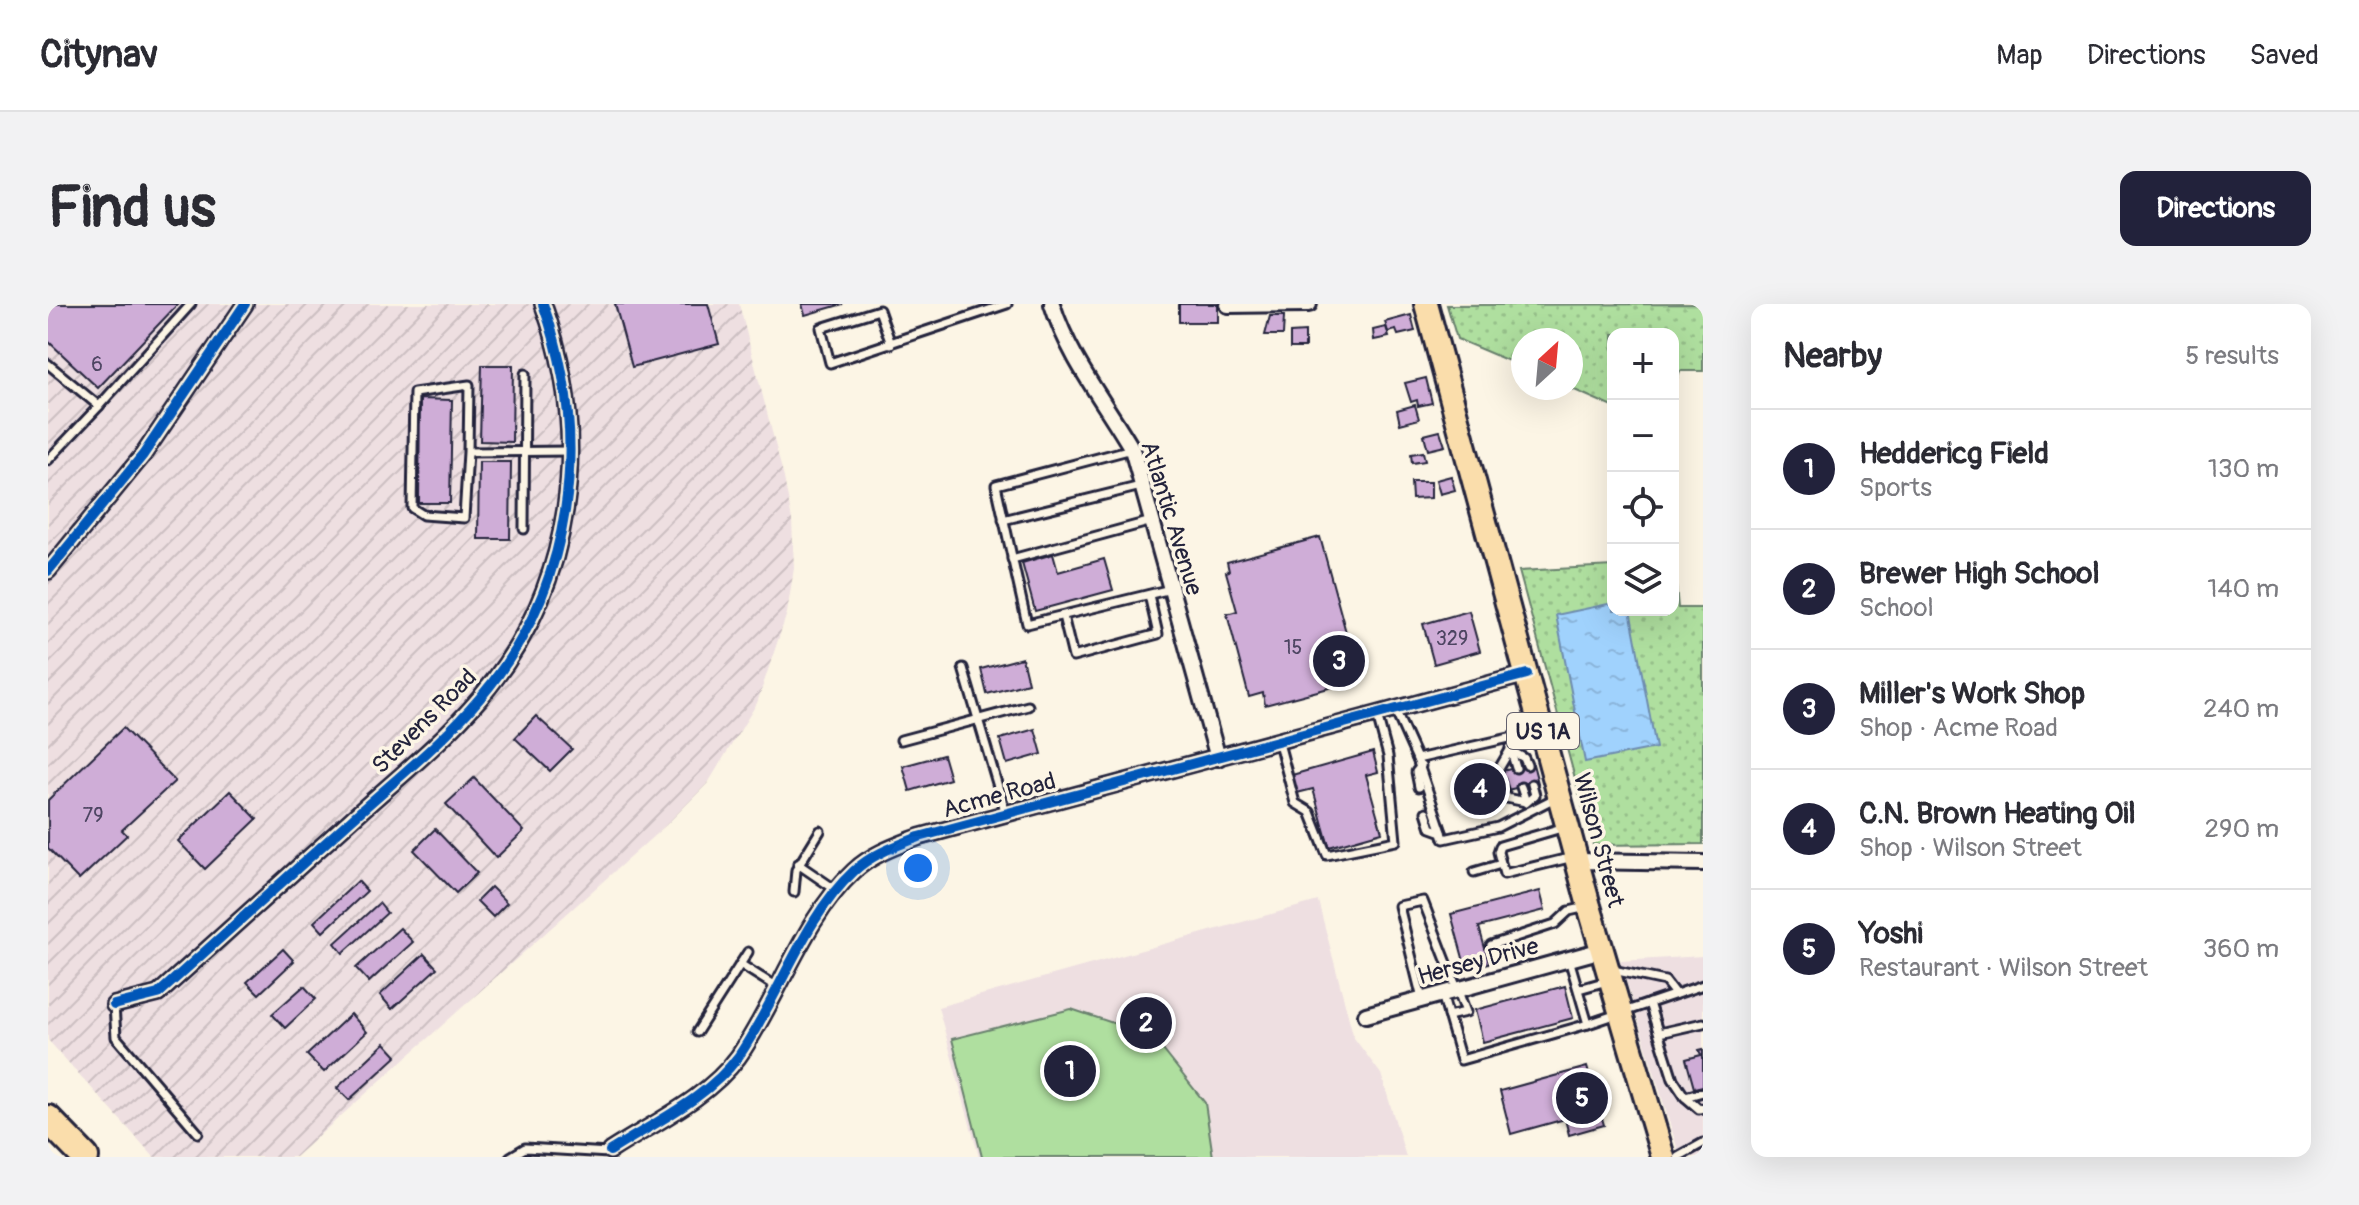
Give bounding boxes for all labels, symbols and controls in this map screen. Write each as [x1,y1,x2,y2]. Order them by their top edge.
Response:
text: Citynav [40,31,158,79]
text: Map [1996,38,2043,73]
text: Directions [2087,38,2206,73]
text: Saved [2250,38,2319,73]
button: Directions [2120,171,2311,246]
text: Find us [48,174,216,243]
north arrow [1511,328,1583,400]
map controls [1607,328,1679,616]
button: + [1607,328,1679,400]
text: Nearby [1783,335,1882,378]
text: 5 results [2185,340,2279,372]
house number: 6 [91,352,103,377]
button: − [1607,400,1679,472]
text: Heddericg Field [1859,435,2049,472]
street label: Atlantic Avenue [1134,437,1209,599]
text: 1 [1804,453,1814,485]
text: 130 m [2208,453,2279,485]
button: locate [1607,472,1679,544]
text: Sports [1859,472,1932,504]
button: layers [1607,544,1679,616]
text: Brewer High School [1859,555,2100,592]
text: 2 [1802,573,1816,605]
text: 140 m [2207,573,2279,605]
text: School [1859,592,1934,624]
house number: 329 [1436,626,1468,651]
pin: 3 [1313,631,1365,691]
house number: 15 [1284,635,1302,660]
street label: Stevens Road [366,663,483,780]
text: Miller's Work Shop [1859,675,2085,712]
text: 3 [1802,693,1816,725]
text: 240 m [2203,693,2279,725]
text: Shop · Acme Road [1859,712,2058,744]
road number: US 1A [1507,713,1579,749]
pin: 4 [1454,759,1506,819]
street label: Acme Road [939,766,1059,824]
street label: Wilson Street [1567,770,1630,911]
text: C.N. Brown Heating Oil [1859,795,2136,832]
house number: 79 [83,803,103,828]
text: 4 [1801,813,1817,845]
text: 290 m [2205,813,2279,845]
text: Shop · Wilson Street [1859,832,2082,864]
your location [898,848,938,888]
text: Yoshi [1859,915,1923,952]
street label: Hersey Drive [1415,931,1542,992]
text: 5 [1802,933,1816,965]
text: 360 m [2203,933,2279,965]
text: Restaurant · Wilson Street [1859,952,2148,984]
pin: 2 [1120,993,1172,1053]
pin: 1 [1044,1041,1096,1101]
pin: 5 [1556,1068,1608,1128]

